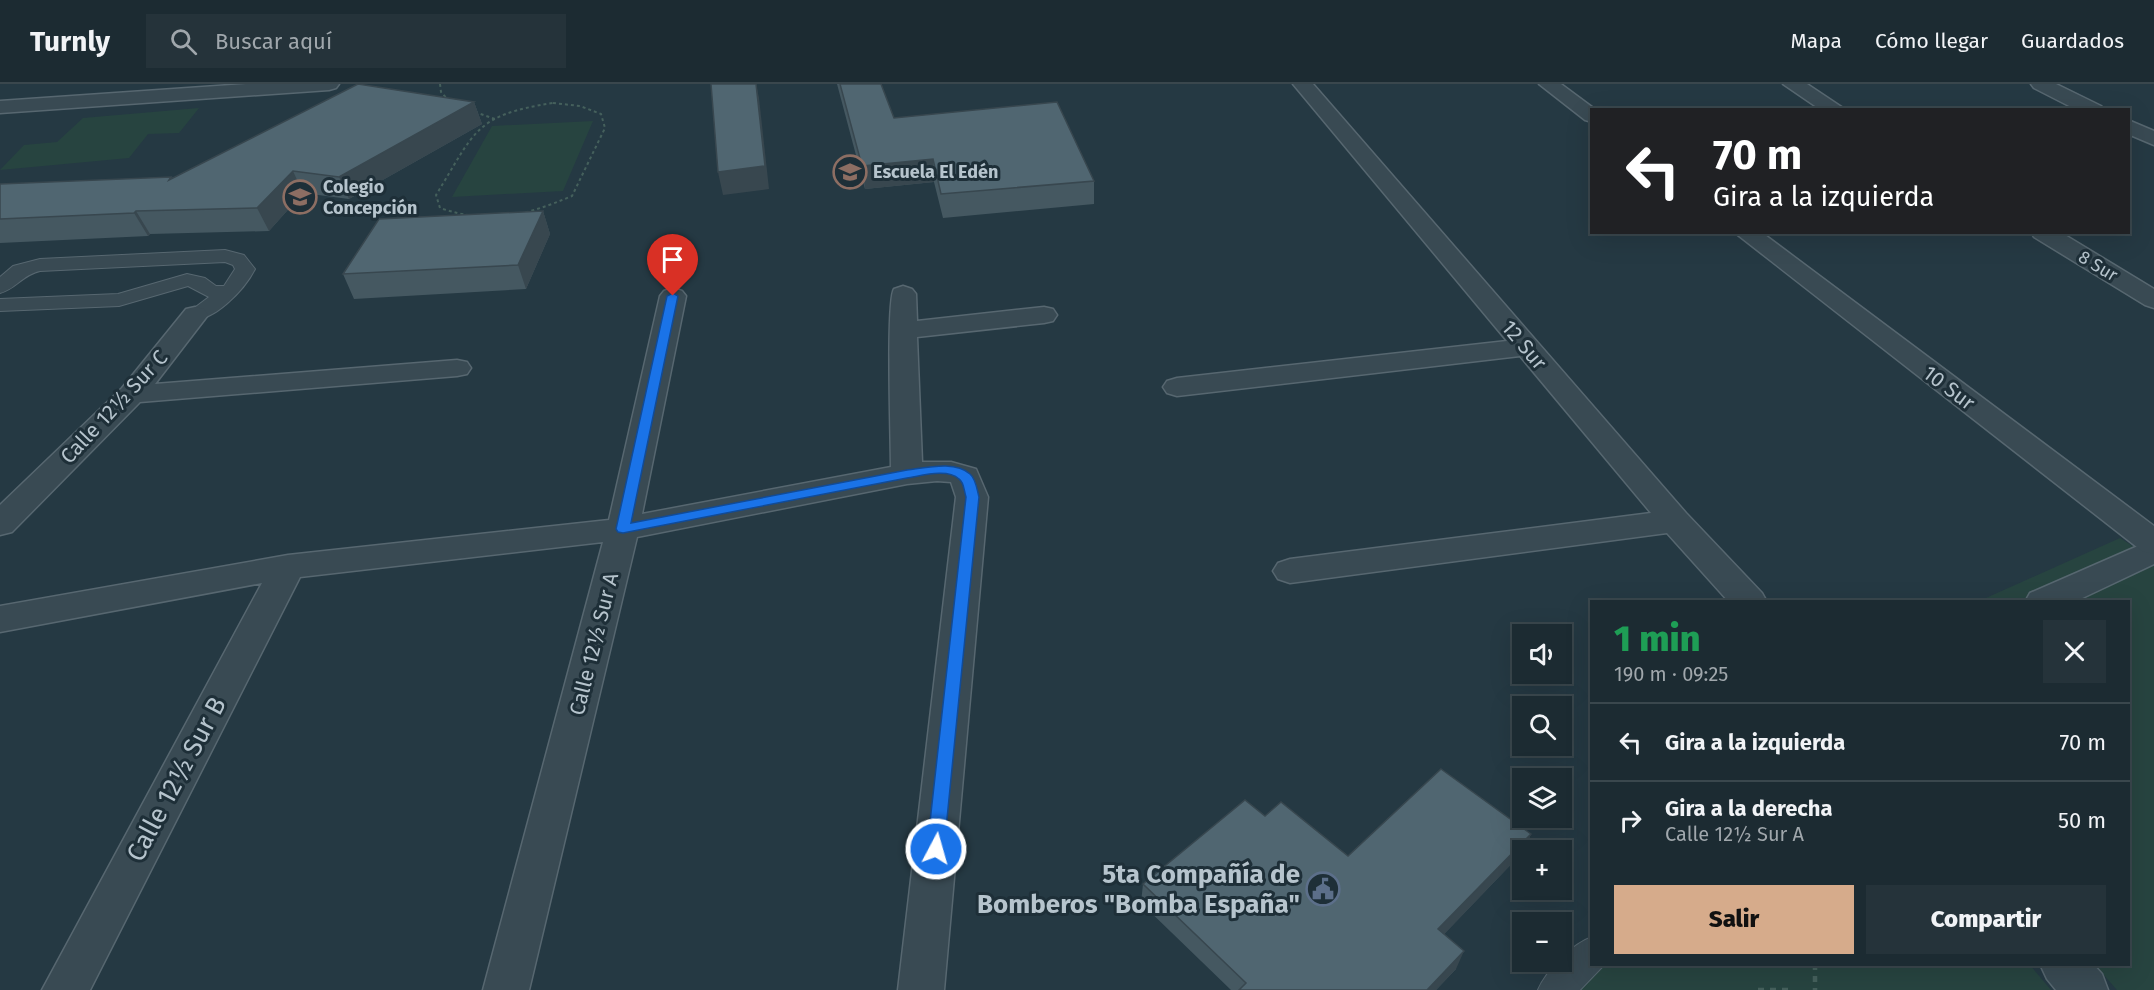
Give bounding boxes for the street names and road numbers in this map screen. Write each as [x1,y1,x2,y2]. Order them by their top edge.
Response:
street label: 8 Sur [2074,246,2122,286]
street label: 12 Sur [1496,315,1552,375]
street label: Calle 12½ Sur C [55,345,173,469]
street label: 10 Sur [1918,360,1980,416]
street label: Calle 12½ Sur A [564,570,624,718]
street label: Calle 12½ Sur B [120,692,233,867]

